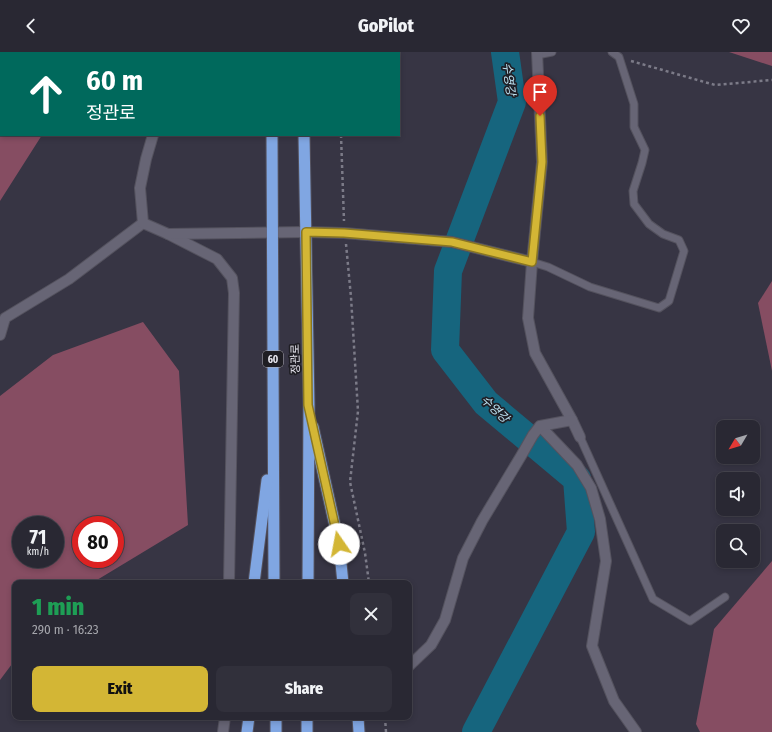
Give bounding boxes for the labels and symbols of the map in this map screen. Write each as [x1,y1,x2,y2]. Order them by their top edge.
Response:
water label: 수영강 [500,62,518,98]
pin [523,75,557,116]
street label: 정관로 [289,344,302,374]
road number: 60 [263,351,283,367]
water label: 수영강 [478,393,513,427]
north arrow [716,420,760,464]
speed limit sign: 80 [72,516,124,568]
position arrow [318,523,360,565]

